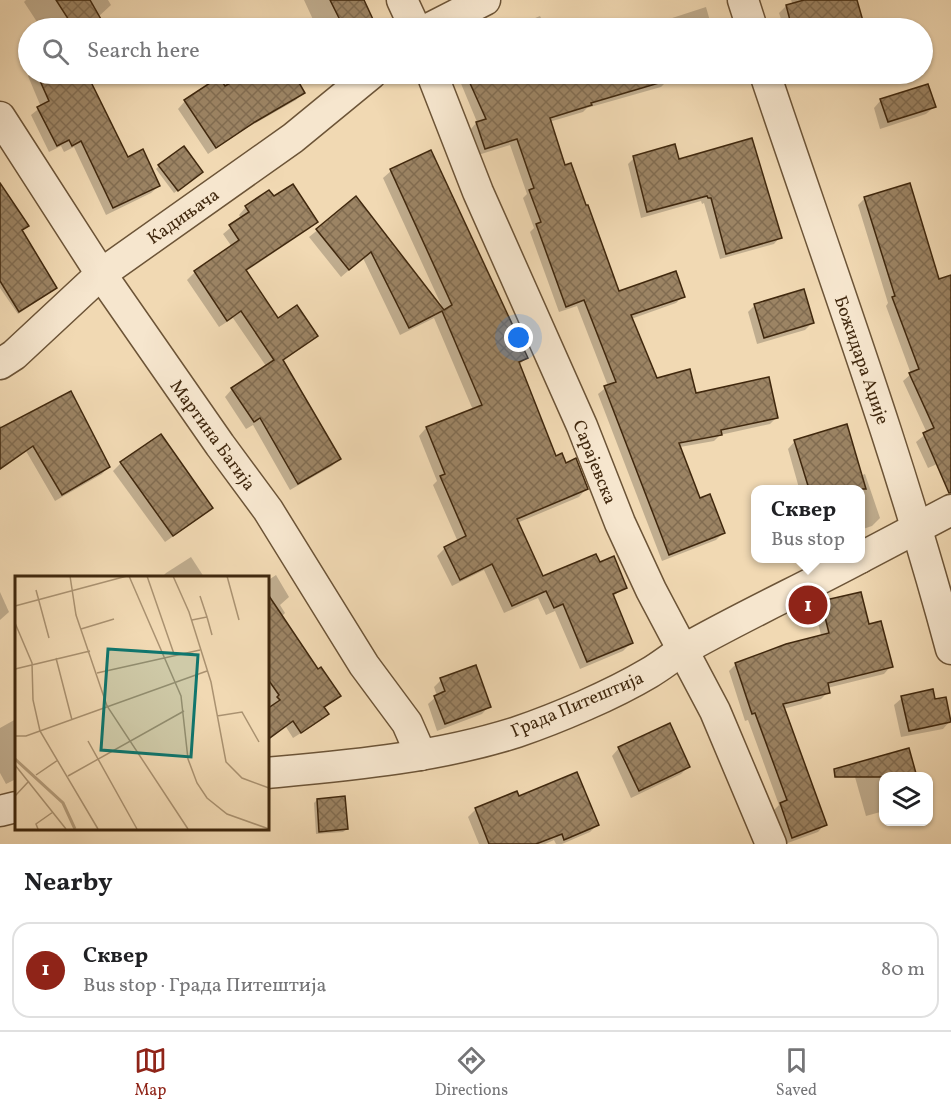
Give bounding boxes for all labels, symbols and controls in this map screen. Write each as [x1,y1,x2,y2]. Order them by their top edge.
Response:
search box [18,18,933,84]
icon: search [39,35,72,68]
text: Search here [87,36,200,67]
street label: Кадињача [143,183,225,251]
street label: Божидара Аџије [827,293,894,428]
your location [504,323,533,352]
street label: Мартина Багија [163,375,261,497]
street label: Сарајевска [565,417,622,508]
popup [751,485,865,563]
text: Сквер [771,495,836,526]
text: Bus stop [771,526,845,554]
inset map [15,576,268,829]
pin: 1 [788,582,828,628]
street label: Града Питештија [507,666,648,745]
map controls [879,772,933,826]
button: layers [879,772,933,826]
text: Nearby [24,865,113,901]
text: Сквер [83,941,148,972]
text: 1 [41,956,50,984]
text: 80 m [881,956,925,984]
text: Bus stop · Града Питештија [83,972,327,1000]
tab: Map [134,1044,167,1102]
tab: Directions [435,1044,508,1102]
tab: Saved [776,1044,817,1102]

